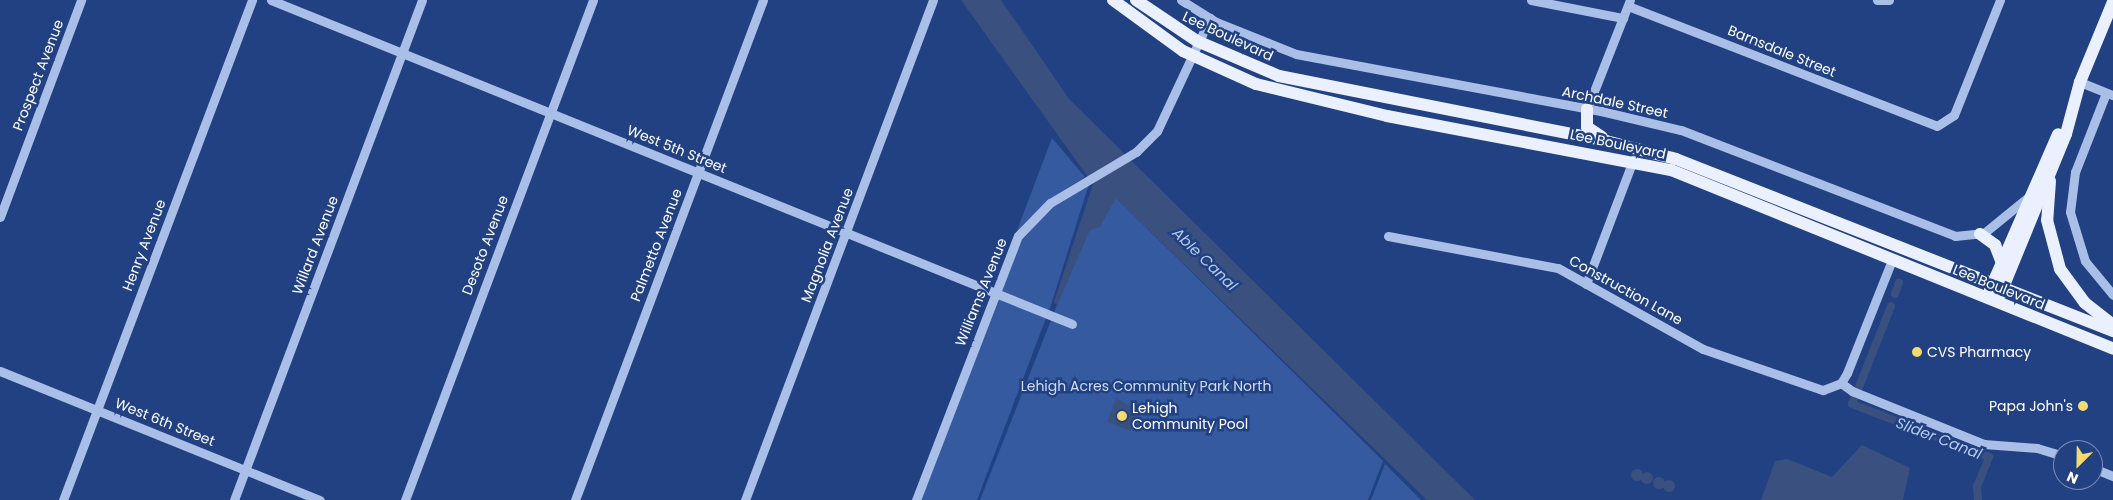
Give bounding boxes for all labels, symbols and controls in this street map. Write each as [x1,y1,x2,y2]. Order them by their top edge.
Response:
street label: Lee Boulevard [1180,8,1276,64]
street label: Prospect Avenue [9,17,67,133]
street label: Barnsdale Street [1725,22,1839,80]
street label: Archdale Street [1560,83,1670,121]
street label: West 5th Street [625,121,729,177]
street label: Lee Boulevard [1568,126,1668,162]
street label: Magnolia Avenue [797,185,857,305]
street label: Palmetto Avenue [627,186,685,304]
street label: Willard Avenue [288,193,342,297]
street label: Desoto Avenue [458,193,512,297]
street label: Henry Avenue [119,197,169,293]
water label: Able Canal [1169,224,1241,294]
street label: Williams Avenue [952,236,1010,348]
street label: Construction Lane [1566,252,1686,328]
street label: Lee Boulevard [1951,261,2047,313]
place label: CVS Pharmacy [1927,344,2031,360]
marker: CVS Pharmacy [1911,346,1923,358]
park label: Lehigh Acres Community Park North [1021,378,1271,394]
street label: West 6th Street [113,394,217,450]
place label: Papa John's [1989,398,2073,414]
place label: Lehigh Community Pool [1132,400,1248,432]
marker: Papa John's [2077,400,2089,412]
marker: Lehigh Community Pool [1116,410,1128,422]
water label: Slider Canal [1893,413,1985,463]
north arrow [2053,440,2103,490]
text: N [2064,467,2081,489]

